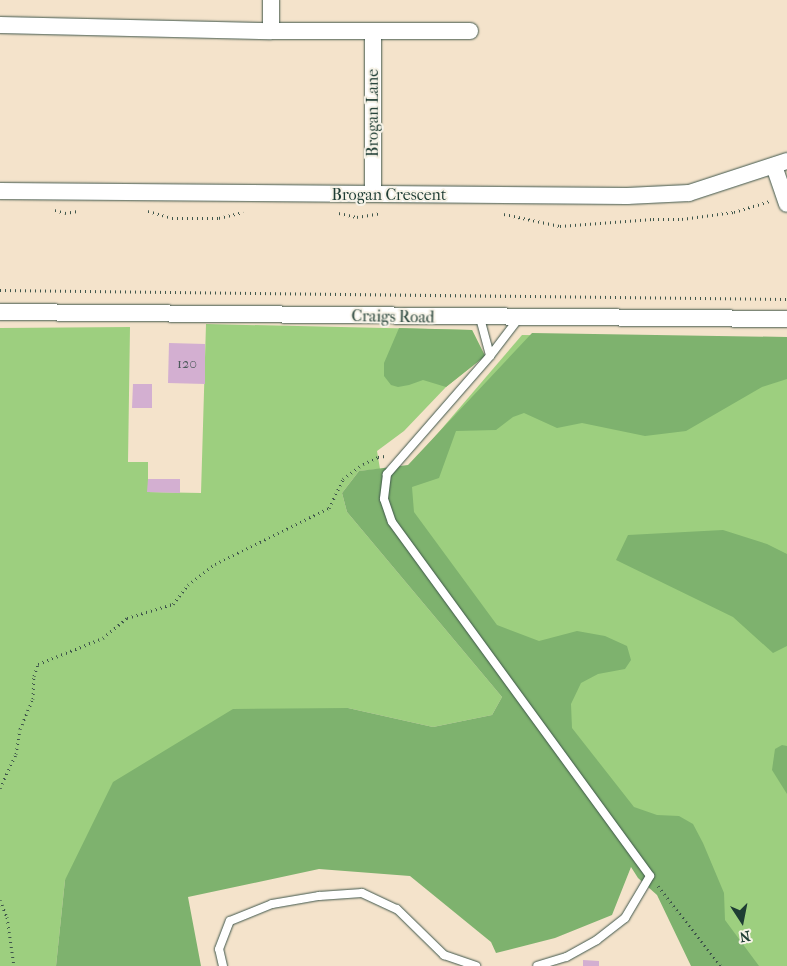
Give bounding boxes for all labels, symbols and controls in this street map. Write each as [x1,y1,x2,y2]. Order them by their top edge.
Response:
street label: Brogan Lane [363,69,383,157]
street label: Brogan Crescent [332,185,446,205]
street label: Craigs Road [351,307,435,327]
house number: 120 [177,356,197,372]
north arrow [717,896,767,946]
text: N [738,927,752,946]

